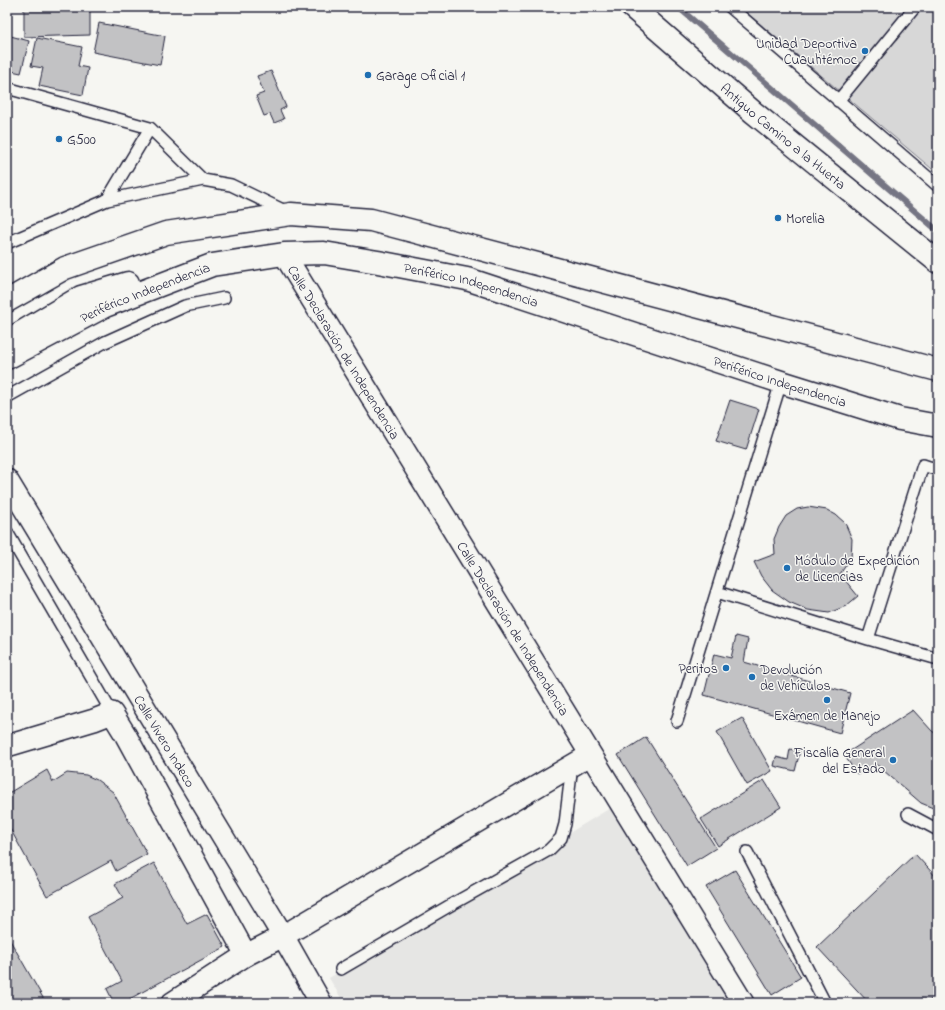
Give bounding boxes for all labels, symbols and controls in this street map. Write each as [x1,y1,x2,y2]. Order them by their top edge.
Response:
place label: Unidad Deportiva Cuauhtémoc [756,34,858,71]
marker: Unidad Deportiva Cuauhtémoc [860,46,870,56]
place label: Garage Oficial 1 [376,66,466,88]
marker: Garage Oficial 1 [363,70,373,80]
street label: Antiguo Camino a la Huerta [715,79,850,195]
place label: G500 [67,130,96,151]
marker: G500 [54,134,64,144]
place label: Morelia [786,209,825,230]
marker: Morelia [773,213,783,223]
street label: Periférico Independencia [77,258,213,329]
street label: Periférico Independencia [402,258,541,314]
street label: Calle Declaración de Independencia [281,262,404,444]
street label: Periférico Independencia [710,351,849,414]
street label: Calle Declaración de Independencia [451,538,574,720]
place label: Módulo de Expedición de Licencias [795,551,919,588]
marker: Módulo de Expedición de Licencias [782,563,792,573]
place label: Peritos [678,659,718,680]
place label: Devolución de Vehículos [759,660,831,697]
marker: Peritos [721,663,731,673]
marker: Devolución de Vehículos [747,672,757,682]
street label: Calle Vivero Indeco [128,692,200,792]
marker: Exámen de Manejo [822,695,832,705]
place label: Exámen de Manejo [774,706,880,727]
place label: Fiscalía General del Estado [793,743,885,780]
marker: Fiscalía General del Estado [888,755,898,765]

